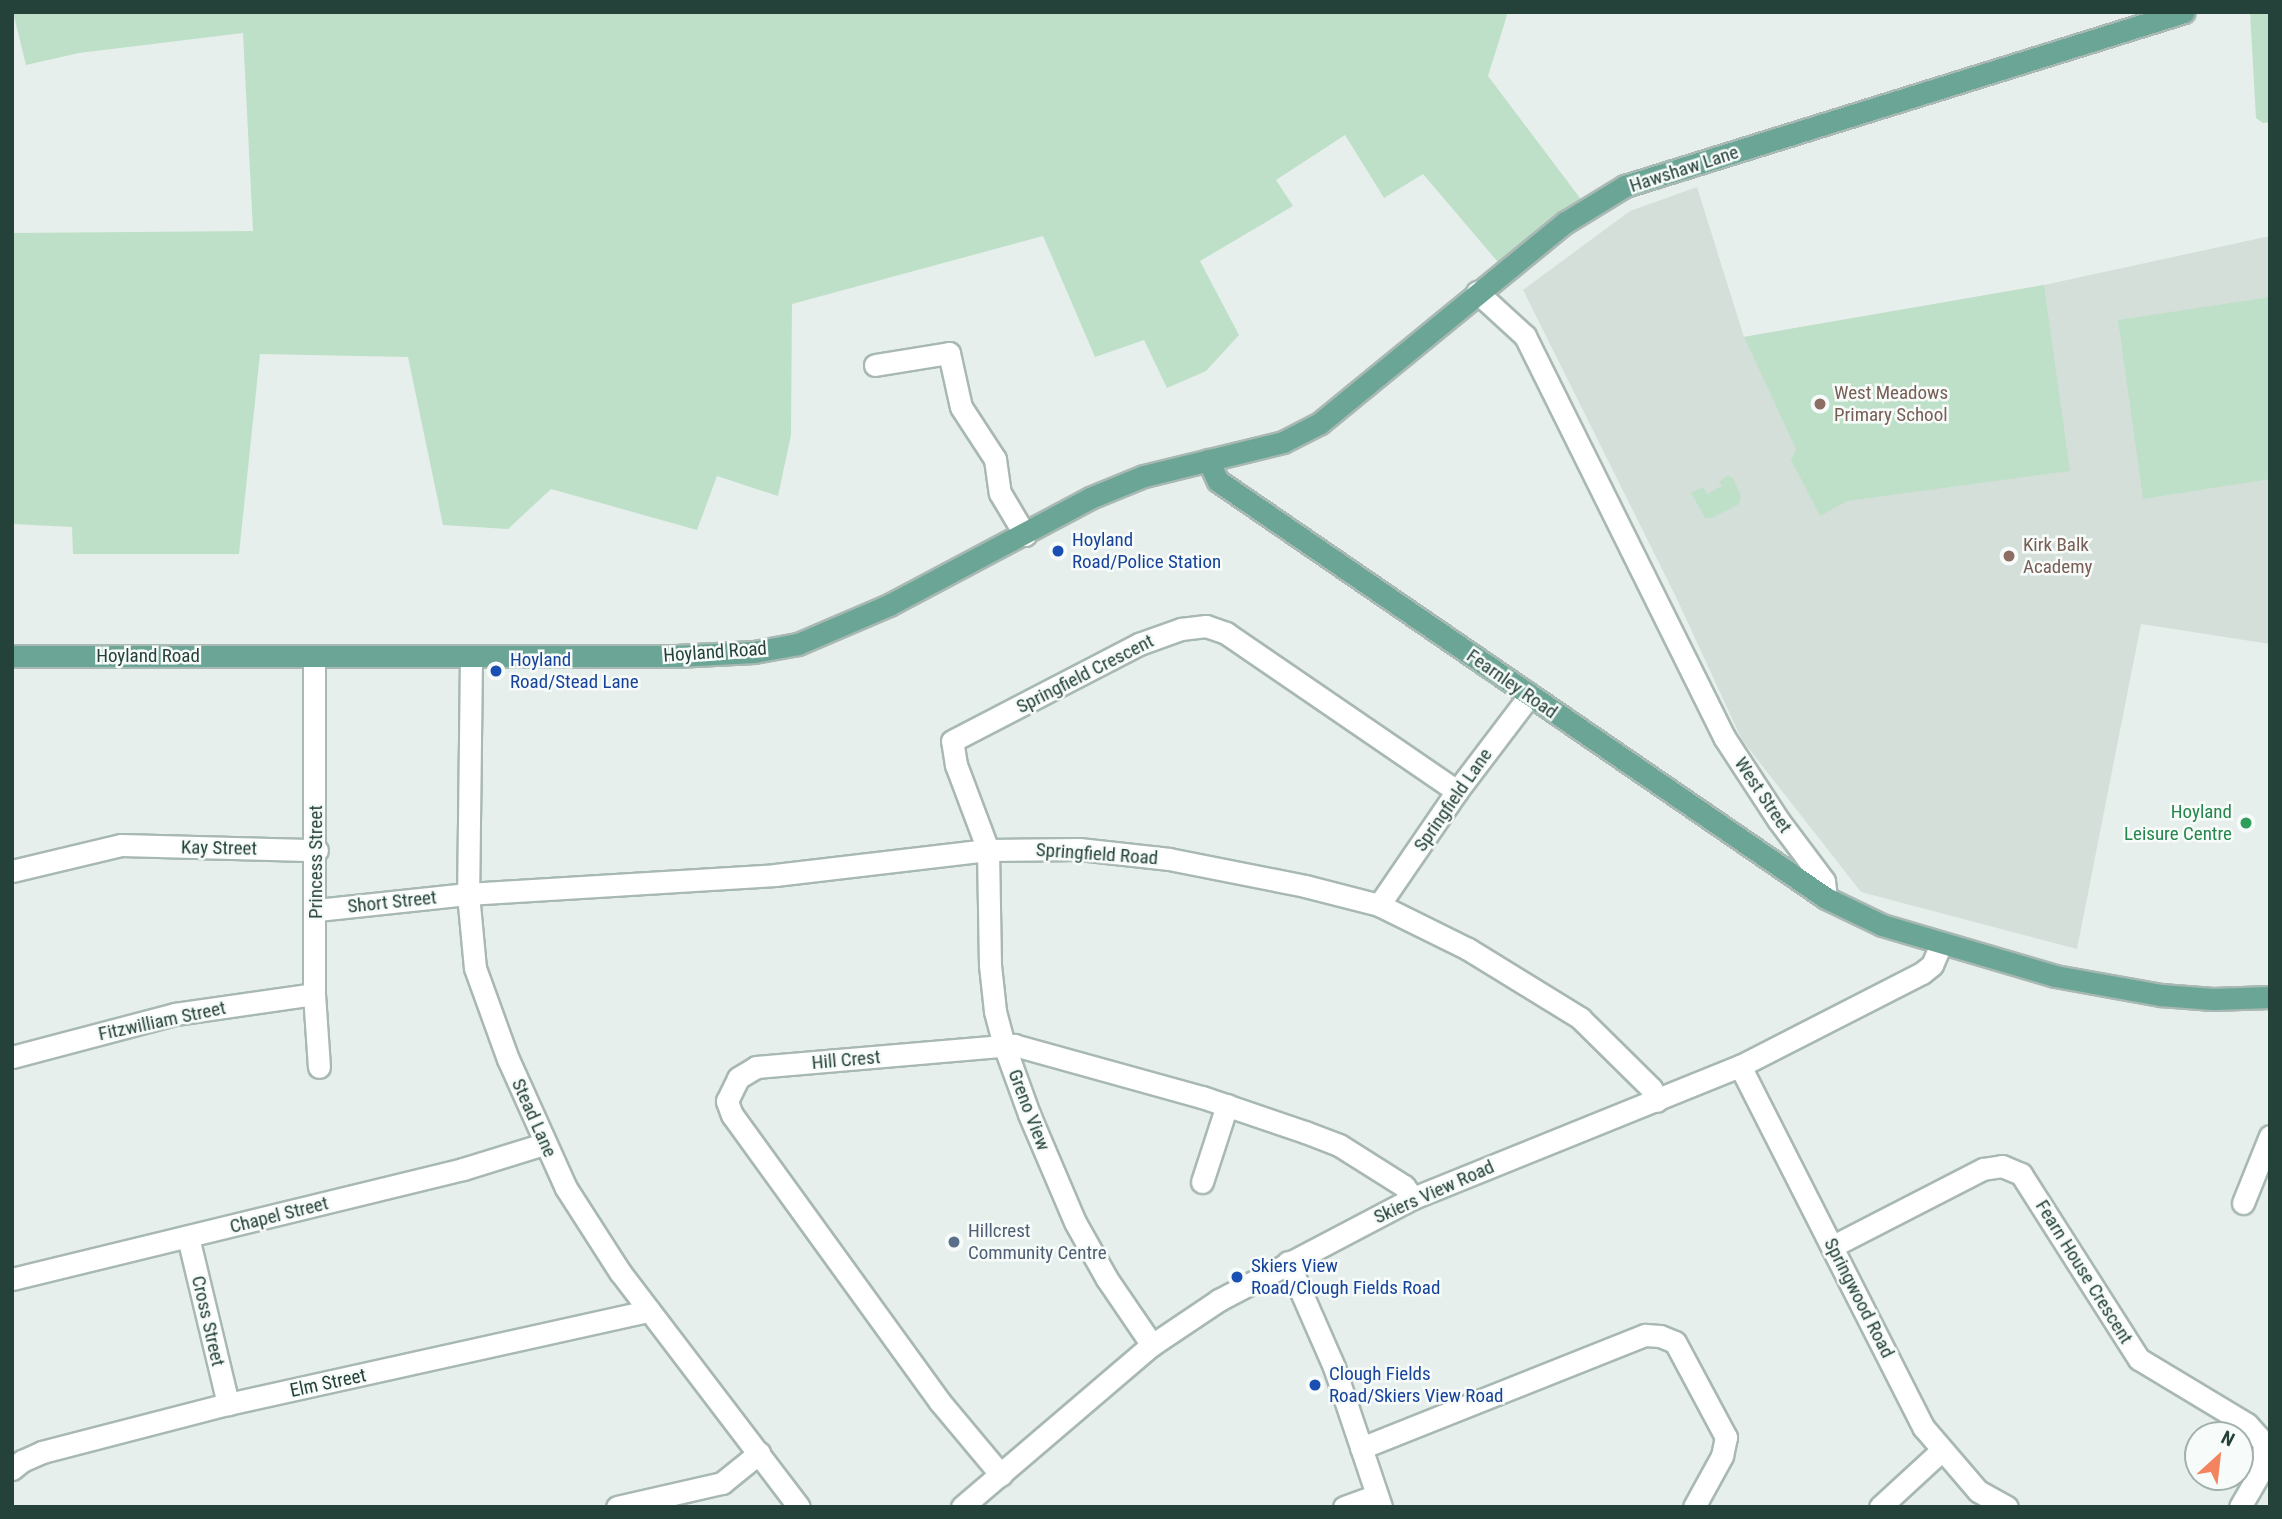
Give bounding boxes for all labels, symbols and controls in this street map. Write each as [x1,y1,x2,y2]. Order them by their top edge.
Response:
street label: Hawshaw Lane [1627,141,1741,197]
place label: West Meadows Primary School [1834,382,1948,426]
marker: West Meadows Primary School [1812,396,1828,412]
place label: Hoyland Road/Police Station [1072,529,1221,573]
place label: Kirk Balk Academy [2023,534,2092,578]
marker: Hoyland Road/Police Station [1050,543,1066,559]
marker: Kirk Balk Academy [2001,548,2017,564]
street label: Springfield Crescent [1013,630,1157,718]
street label: Hoyland Road [662,637,768,667]
street label: Fearnley Road [1462,644,1562,724]
street label: Hoyland Road [96,645,200,667]
place label: Hoyland Road/Stead Lane [510,649,639,693]
marker: Hoyland Road/Stead Lane [488,663,504,679]
street label: Springfield Lane [1409,744,1497,856]
street label: West Street [1729,753,1797,837]
place label: Hoyland Leisure Centre [2124,801,2232,845]
street label: Princess Street [305,805,327,919]
marker: Hoyland Leisure Centre [2238,815,2254,831]
street label: Kay Street [181,836,257,860]
street label: Springfield Road [1035,838,1159,870]
street label: Short Street [346,886,438,918]
street label: Fitzwilliam Street [96,996,228,1046]
street label: Hill Crest [811,1046,881,1074]
street label: Greno View [1003,1066,1055,1154]
street label: Stead Lane [507,1075,561,1161]
street label: Skiers View Road [1370,1155,1498,1229]
street label: Chapel Street [227,1192,331,1238]
street label: Fearn House Crescent [2031,1196,2137,1348]
place label: Hillcrest Community Centre [968,1220,1107,1264]
marker: Hillcrest Community Centre [946,1234,962,1250]
street label: Springwood Road [1819,1234,1899,1362]
place label: Skiers View Road/Clough Fields Road [1251,1255,1440,1299]
marker: Skiers View Road/Clough Fields Road [1229,1269,1245,1285]
street label: Cross Street [187,1274,229,1368]
place label: Clough Fields Road/Skiers View Road [1329,1363,1503,1407]
street label: Elm Street [288,1364,368,1402]
marker: Clough Fields Road/Skiers View Road [1307,1377,1323,1393]
north arrow [2184,1421,2254,1491]
text: N [2217,1426,2238,1452]

